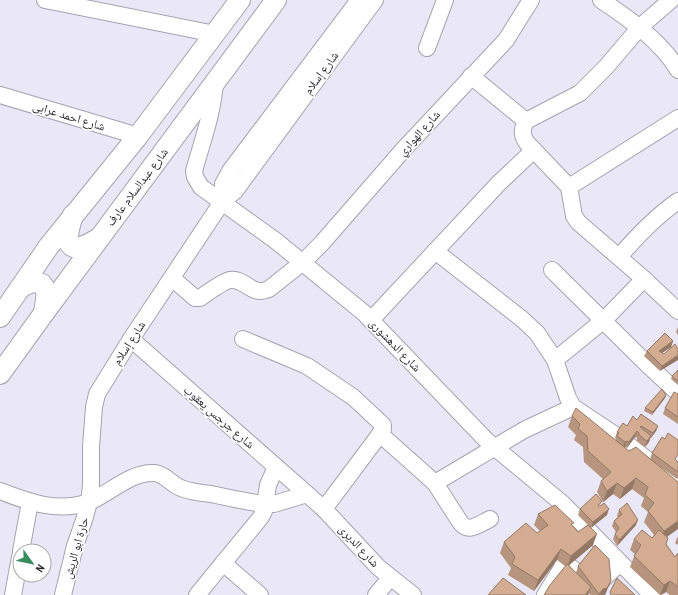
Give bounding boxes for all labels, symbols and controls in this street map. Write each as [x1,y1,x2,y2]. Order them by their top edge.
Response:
street label: شارع إسلام [300,48,342,98]
street label: شارع احمد عرابى [31,97,107,135]
street label: شارع الهواري [394,107,445,161]
street label: شارع عبدالسلام عارف [102,145,172,229]
street label: شارع الدهشورى [366,315,425,375]
street label: شارع إسلام [109,318,149,368]
street label: شارع جرجس يعقوب [180,382,258,452]
street label: حارة ابو الريش [59,515,93,581]
street label: شارع الديرى [335,521,383,571]
north arrow [12,543,52,583]
text: N [33,562,48,575]

